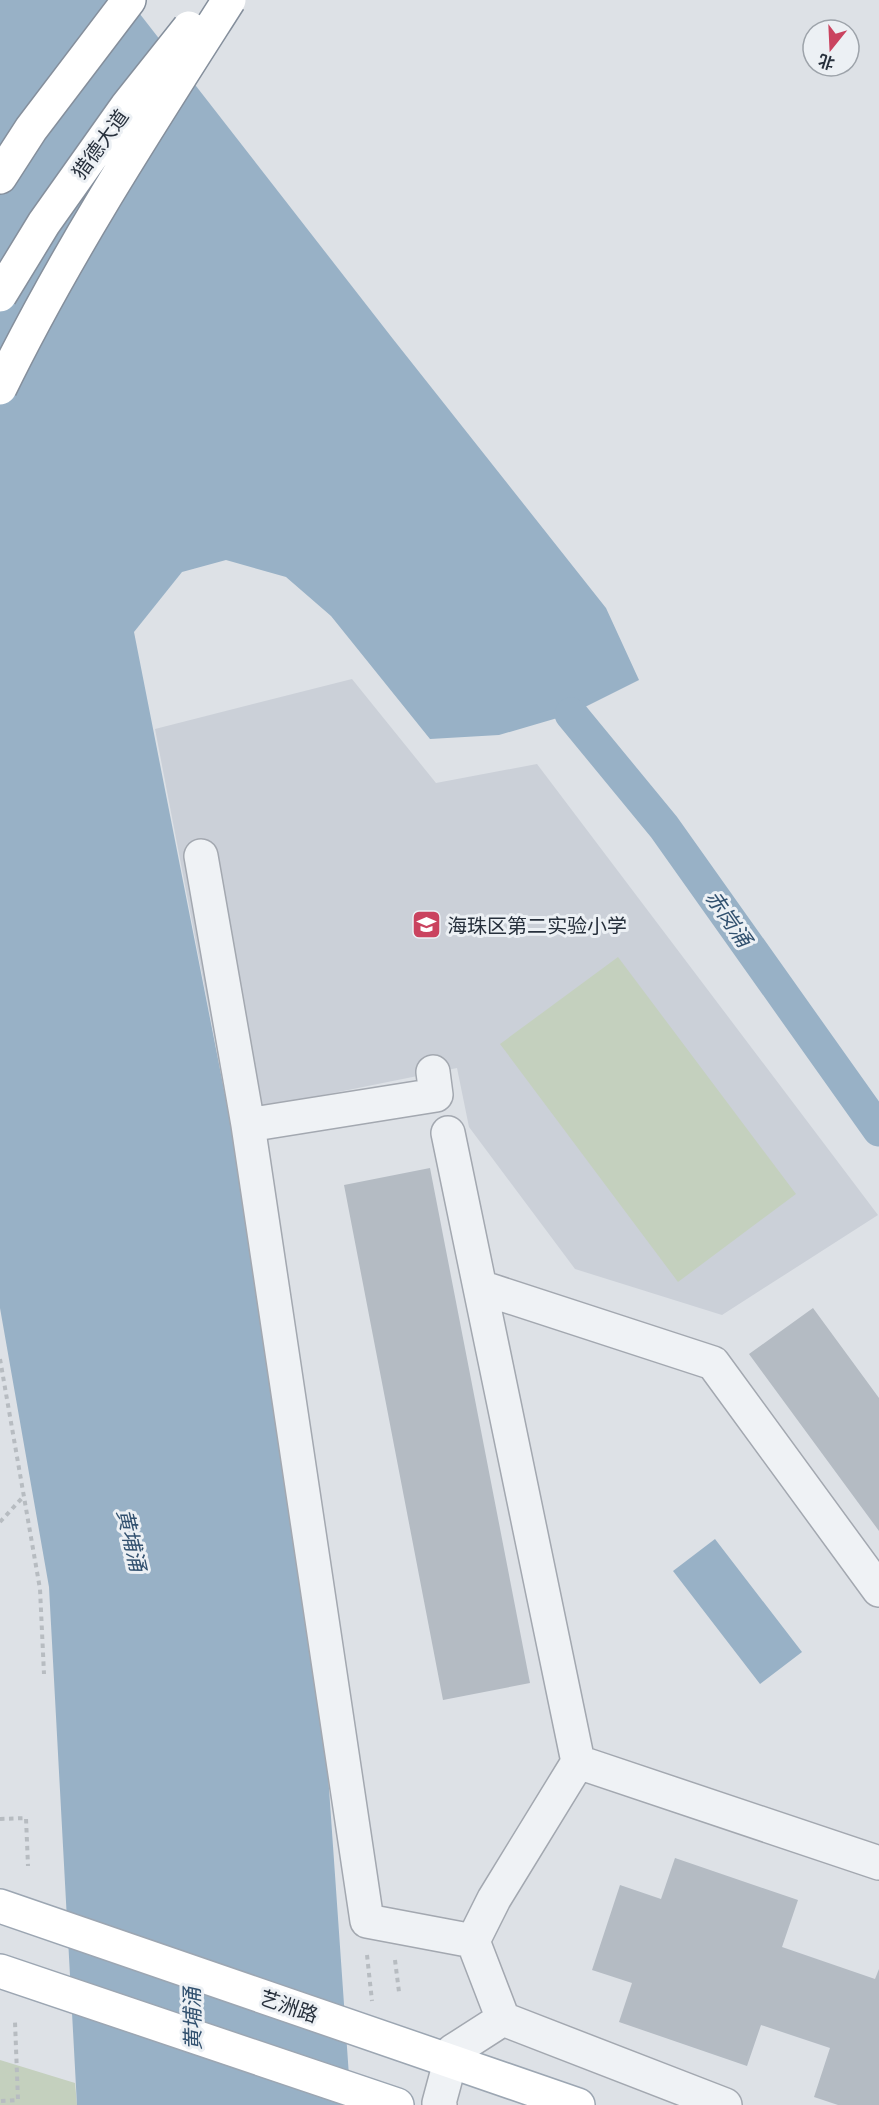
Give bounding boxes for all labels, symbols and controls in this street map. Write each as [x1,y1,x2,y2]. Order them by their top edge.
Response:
north arrow [801,18,861,78]
text: 北 [816,50,837,74]
street label: 猎德大道 [66,104,134,184]
water label: 赤岗涌 [700,885,759,953]
school or university icon: 海珠区第二实验小学 [410,909,442,941]
place label: 海珠区第二实验小学 [447,913,627,938]
water label: 黄埔涌 [112,1506,152,1576]
street label: 艺洲路 [257,1984,321,2028]
water label: 黄埔涌 [178,1985,206,2051]

